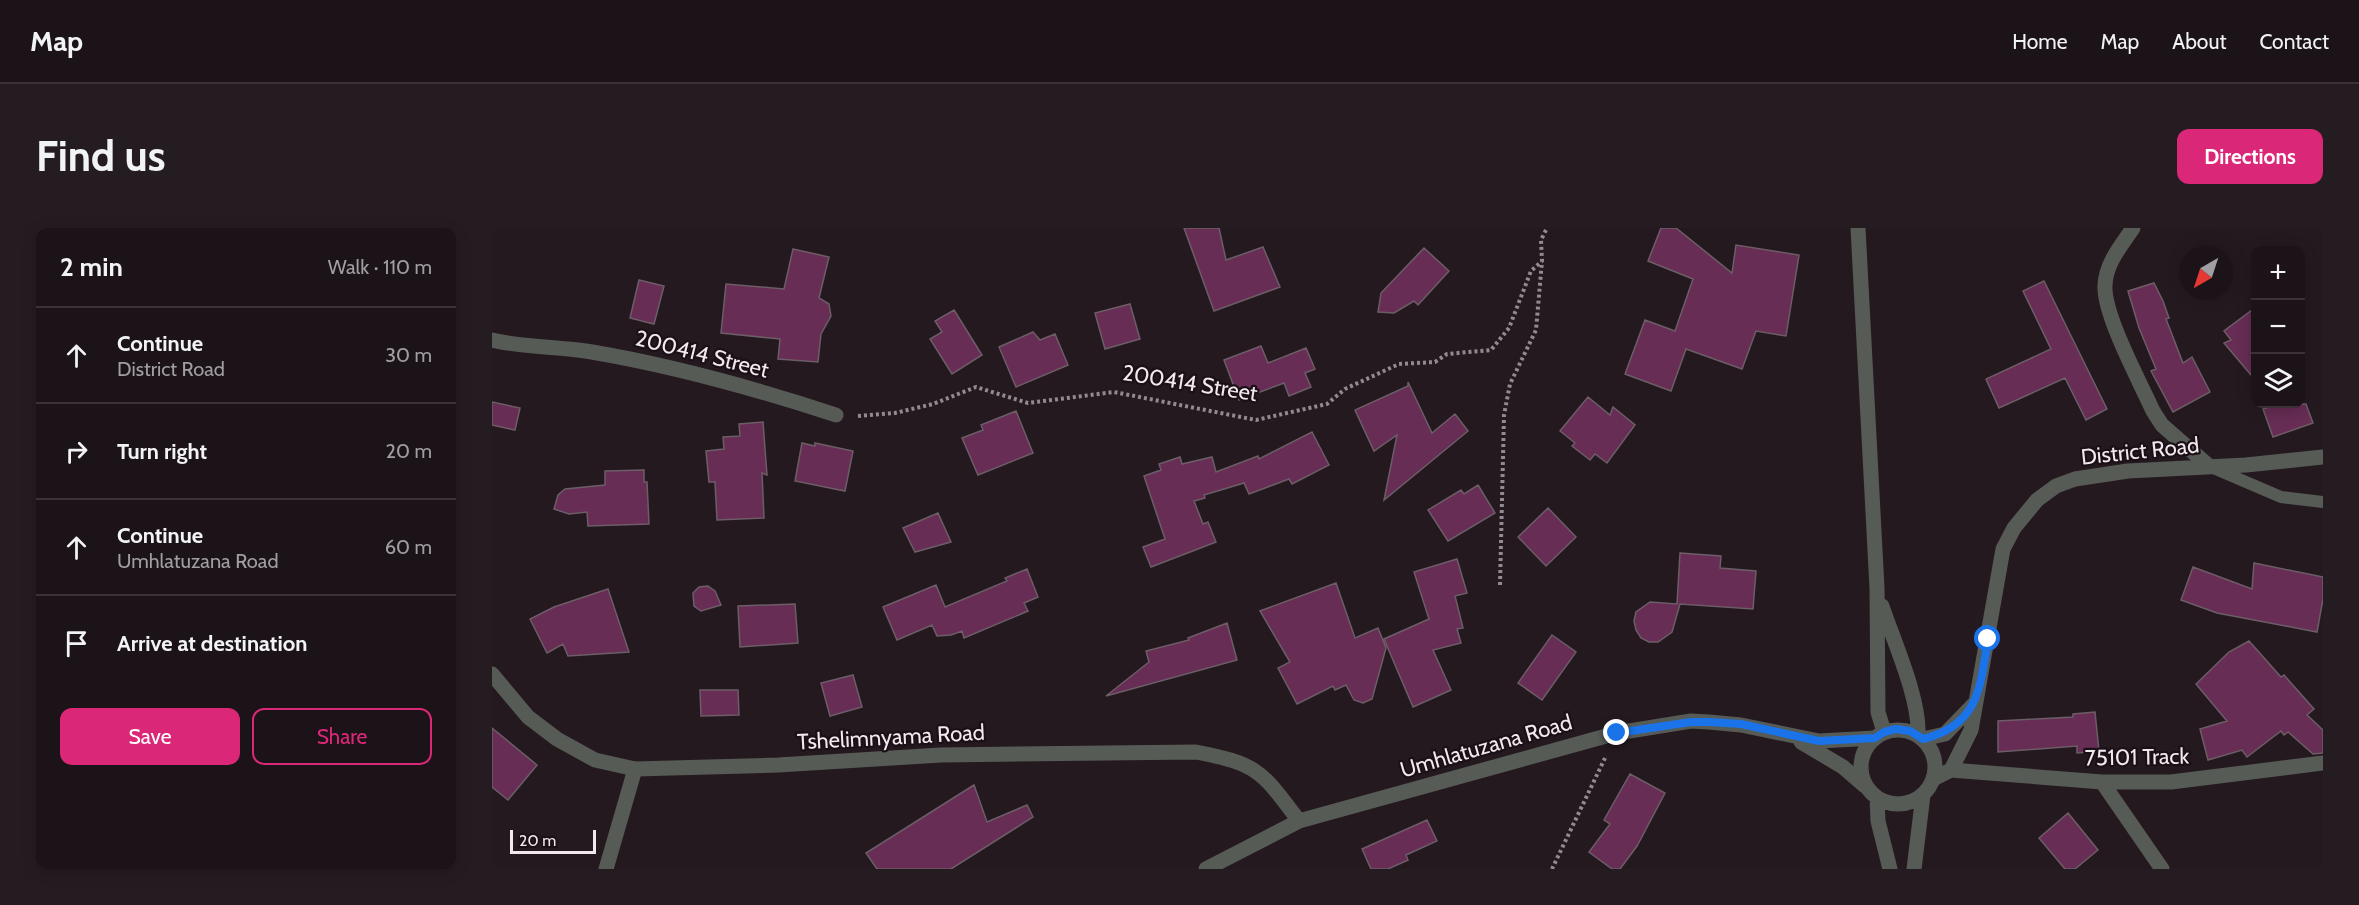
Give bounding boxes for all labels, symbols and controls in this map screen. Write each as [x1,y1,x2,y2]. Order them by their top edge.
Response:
text: Map [30,24,83,58]
text: Home [2012,29,2068,54]
text: Map [2101,29,2139,54]
text: About [2172,29,2226,54]
text: Contact [2259,29,2329,54]
button: Directions [2177,129,2323,184]
text: Find us [36,130,165,182]
north arrow [2179,246,2233,300]
map controls [2251,246,2305,408]
button: + [2251,246,2305,300]
text: 2 min [60,251,123,283]
text: Walk · 110 m [328,255,432,279]
button: − [2251,300,2305,354]
street label: 200414 Street [633,324,772,384]
text: Continue [117,330,203,357]
icon: ahead [60,339,93,372]
text: 30 m [385,343,432,367]
button: layers [2251,354,2305,408]
text: District Road [117,357,225,381]
street label: 200414 Street [1121,359,1260,407]
street label: District Road [2080,431,2200,471]
icon: right [60,435,93,468]
text: Turn right [117,438,207,465]
text: 20 m [386,439,432,463]
text: Continue [117,522,203,549]
icon: ahead [60,531,93,564]
text: 60 m [385,535,432,559]
text: Umhlatuzana Road [117,549,279,573]
route start [1974,625,2000,651]
icon: arrive [60,627,93,660]
text: Arrive at destination [117,630,307,657]
button: Save [60,708,240,765]
button: Share [252,708,432,765]
street label: Umhlatuzana Road [1397,709,1575,783]
street label: Tshelimnyama Road [796,719,986,755]
route end [1603,719,1629,745]
street label: 75101 Track [2084,743,2190,771]
scale bar [510,827,596,854]
text: 20 m [519,831,556,850]

